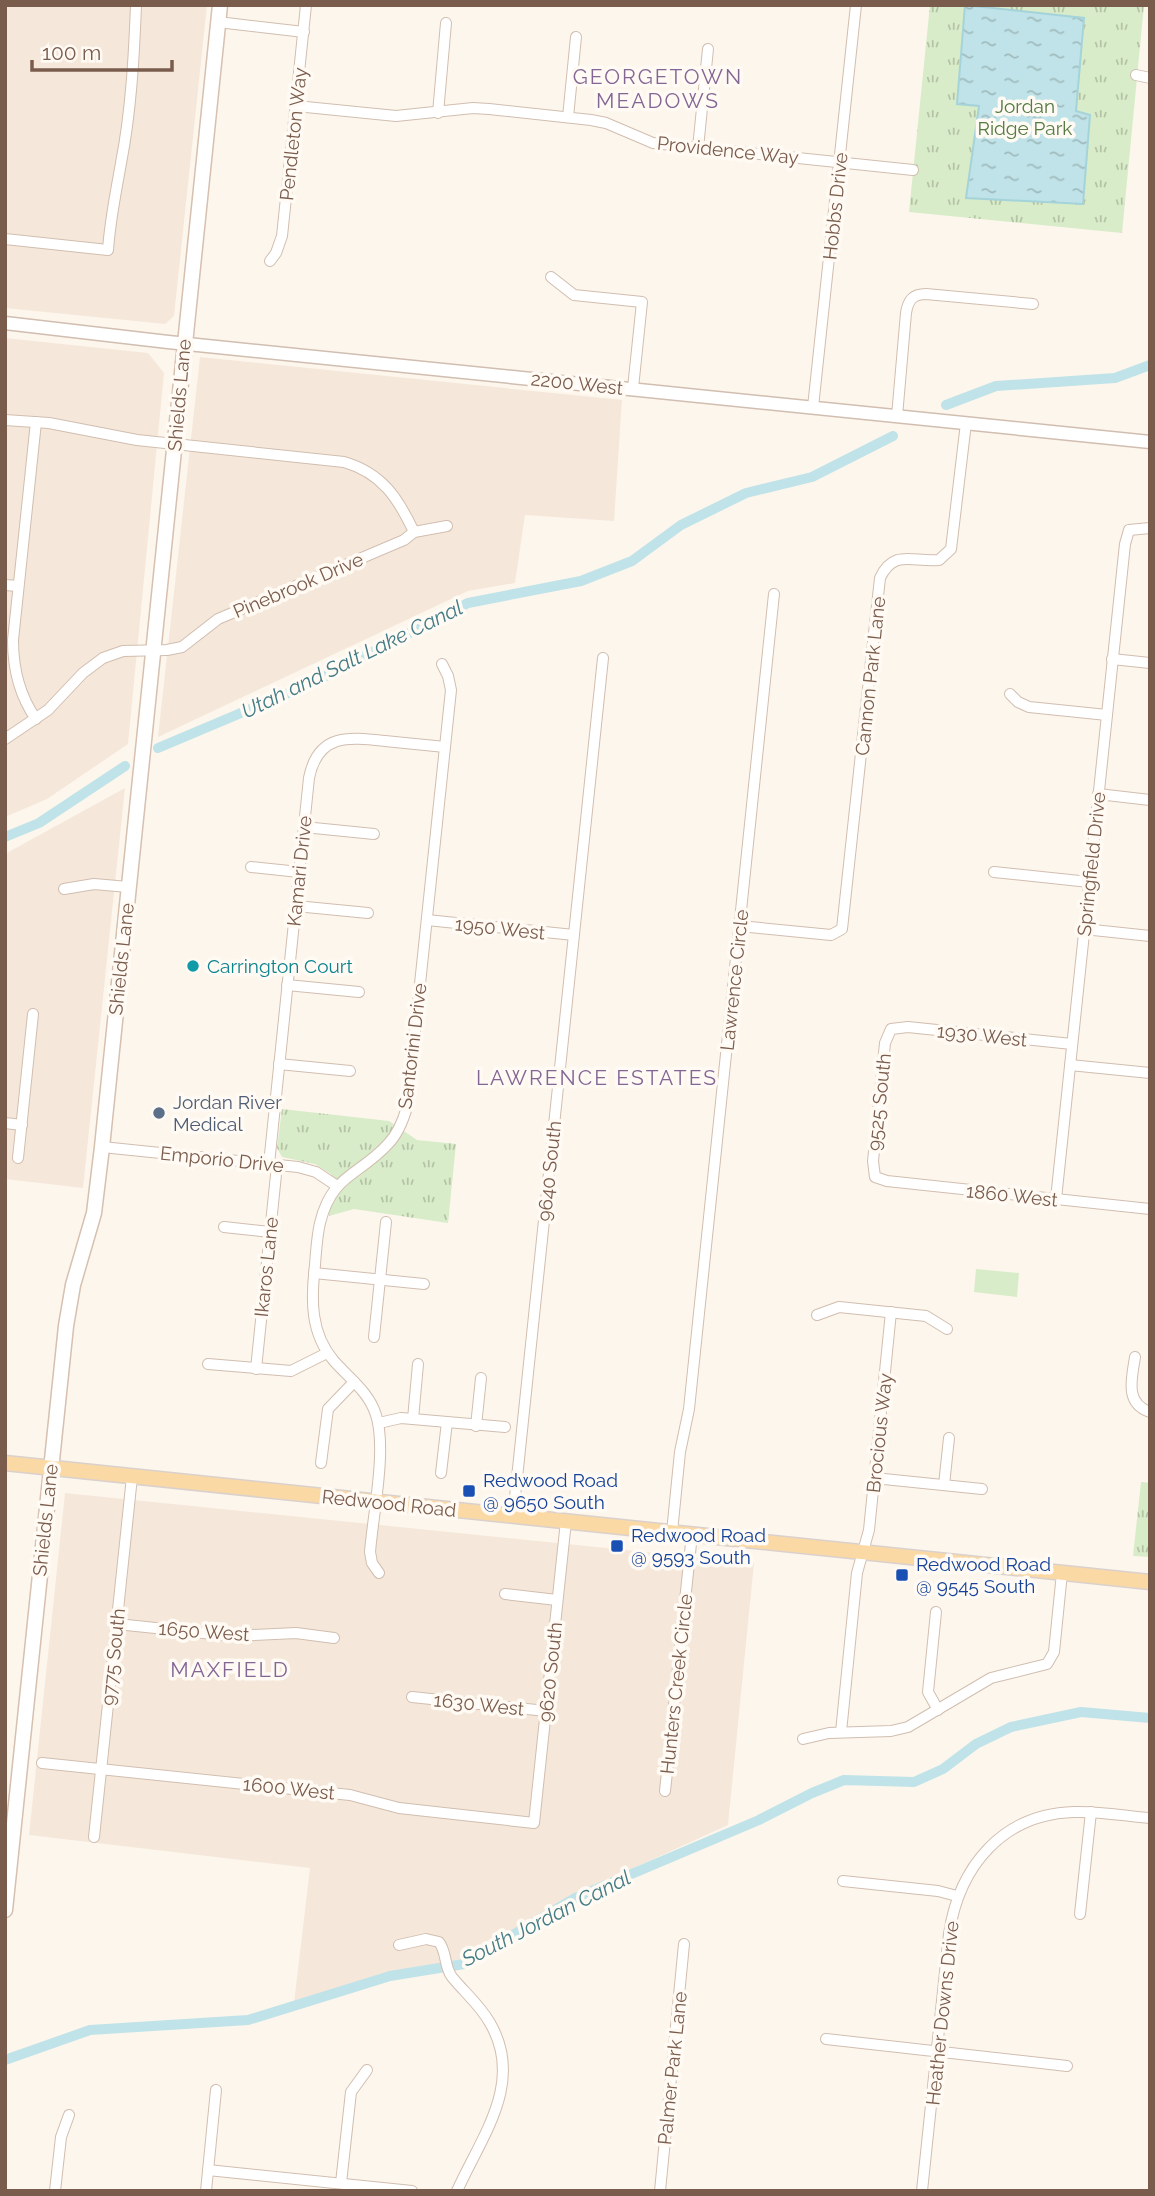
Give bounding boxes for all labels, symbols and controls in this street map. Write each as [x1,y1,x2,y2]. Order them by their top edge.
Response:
scale bar [32,28,172,72]
text: 100 m [42,40,101,65]
district label: GEORGETOWN MEADOWS [573,64,743,113]
street label: Pendleton Way [275,66,311,202]
park label: Jordan Ridge Park [978,95,1072,139]
street label: Providence Way [656,132,800,168]
street label: Hobbs Drive [818,151,852,261]
street label: Shields Lane [163,338,195,452]
street label: 2200 West [530,367,625,399]
street label: Pinebrook Drive [230,548,366,622]
water label: Utah and Salt Lake Canal [237,594,467,724]
street label: Cannon Park Lane [851,595,889,757]
street label: Springfield Drive [1072,791,1110,937]
street label: Kamari Drive [282,814,316,928]
street label: Shields Lane [104,902,138,1016]
street label: Lawrence Circle [716,908,752,1052]
street label: 1950 West [454,912,547,944]
place label: Carrington Court [207,955,353,977]
marker: Carrington Court [185,958,201,974]
street label: Santorini Drive [393,982,431,1110]
street label: 1930 West [936,1019,1029,1051]
street label: 9525 South [863,1052,895,1152]
district label: LAWRENCE ESTATES [476,1065,718,1090]
place label: Jordan River Medical [173,1091,282,1135]
marker: Jordan River Medical [151,1105,167,1121]
street label: 9640 South [533,1120,565,1222]
street label: Emporio Drive [159,1142,285,1176]
street label: 1860 West [965,1179,1060,1211]
street label: Ikaros Lane [250,1216,282,1318]
street label: Brocious Way [862,1372,896,1494]
street label: Shields Lane [28,1463,62,1577]
place label: Redwood Road @ 9650 South [483,1469,618,1513]
marker: Redwood Road @ 9650 South [461,1483,477,1499]
street label: Redwood Road [321,1485,457,1521]
place label: Redwood Road @ 9593 South [631,1524,766,1568]
marker: Redwood Road @ 9593 South [609,1538,625,1554]
place label: Redwood Road @ 9545 South [916,1553,1051,1597]
marker: Redwood Road @ 9545 South [894,1567,910,1583]
street label: Hunters Creek Circle [656,1593,696,1775]
street label: 9775 South [97,1607,129,1707]
street label: 1650 West [158,1617,251,1645]
street label: 9620 South [534,1621,566,1723]
district label: MAXFIELD [170,1657,290,1682]
street label: 1630 West [433,1688,526,1720]
street label: 1600 West [242,1772,337,1804]
water label: South Jordan Canal [456,1865,635,1972]
street label: Heather Downs Drive [921,1920,963,2106]
street label: Palmer Park Lane [653,1990,691,2146]

